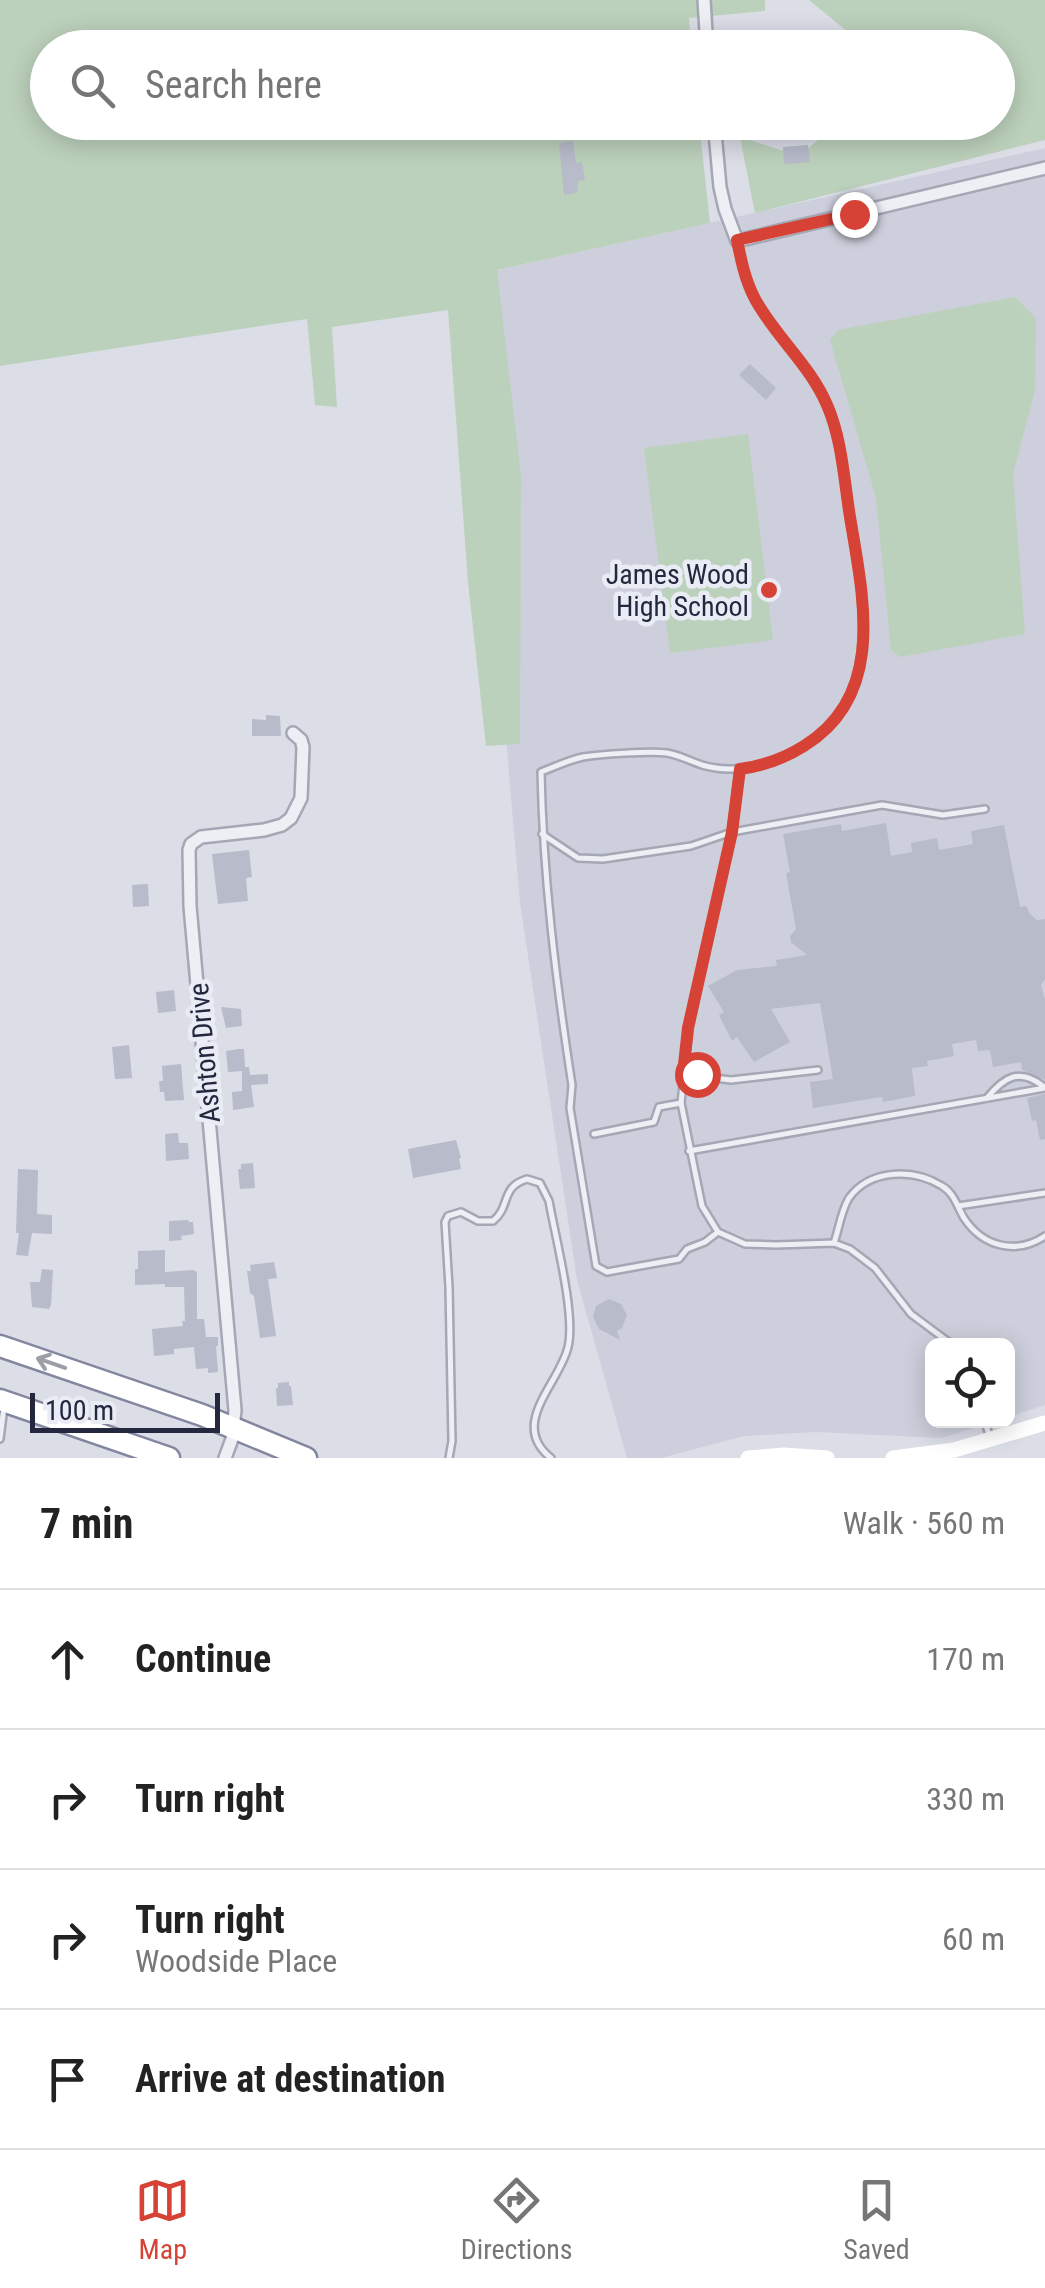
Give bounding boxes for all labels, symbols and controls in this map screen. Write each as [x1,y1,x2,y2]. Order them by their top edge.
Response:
search box [30,30,1015,140]
icon: search [65,58,120,113]
text: Search here [145,63,322,107]
route end [832,192,878,238]
place label: James Wood High School [606,558,749,623]
marker: James Wood High School [758,579,780,601]
street label: Ashton Drive [182,982,227,1124]
route start [675,1052,721,1098]
map controls [925,1338,1015,1428]
button: locate [925,1338,1015,1428]
one-way arrow [36,1353,67,1371]
scale bar [30,1388,220,1432]
text: 100 m [45,1394,114,1427]
text: 7 min [40,1499,133,1548]
text: Walk · 560 m [843,1504,1005,1542]
icon: ahead [40,1632,95,1687]
text: Continue [135,1637,271,1681]
text: 170 m [926,1640,1005,1678]
icon: right [40,1772,95,1827]
text: Turn right [135,1777,285,1821]
text: 330 m [926,1780,1005,1818]
text: Turn right [135,1898,285,1942]
icon: right [40,1912,95,1967]
text: 60 m [942,1920,1005,1958]
text: Woodside Place [135,1942,337,1980]
icon: arrive [40,2052,95,2107]
text: Arrive at destination [135,2057,445,2101]
tab: Map [135,2173,190,2266]
tab: Directions [461,2173,573,2266]
tab: Saved [843,2173,910,2266]

